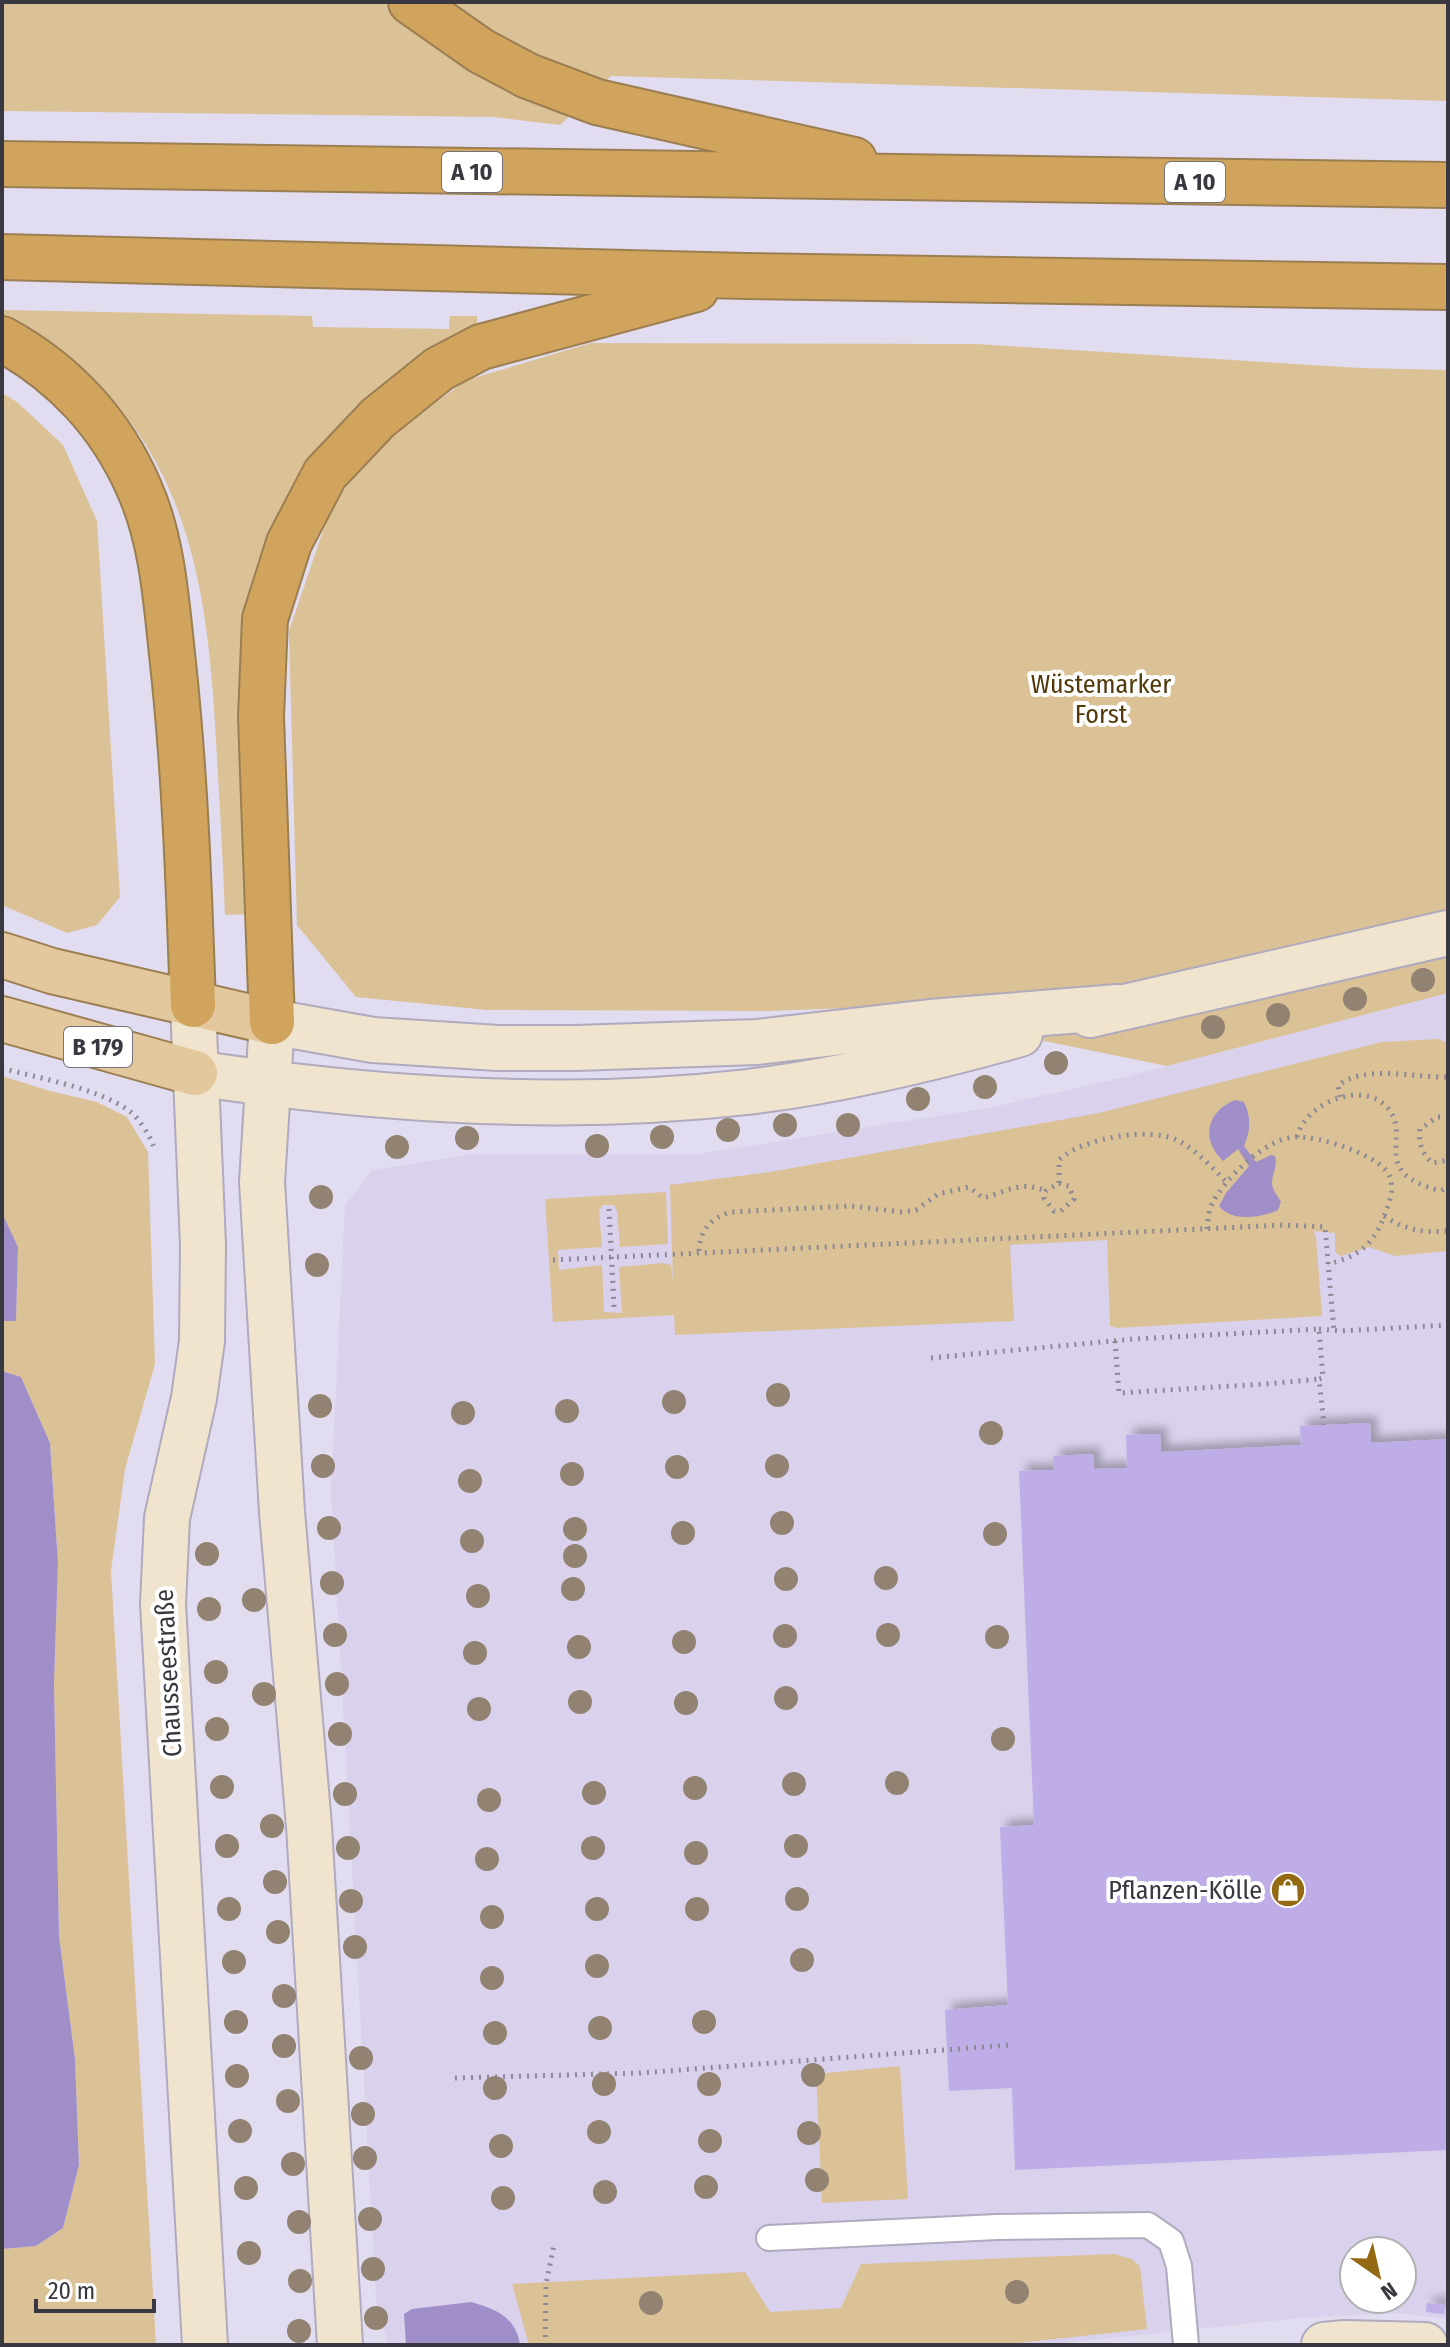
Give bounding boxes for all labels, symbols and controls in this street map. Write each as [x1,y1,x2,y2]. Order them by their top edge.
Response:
road number: A 10 [442,152,502,192]
road number: A 10 [1165,162,1225,202]
park label: Wüstemarker Forst [1031,669,1171,730]
road number: B 179 [64,1027,132,1067]
street label: Chausseestraße [149,1588,188,1758]
shop icon: Pflanzen-Kölle [1269,1871,1307,1909]
place label: Pflanzen-Kölle [1108,1875,1262,1906]
north arrow [1338,2235,1418,2315]
scale bar [36,2263,154,2313]
text: N [1376,2276,1402,2306]
text: 20 m [48,2277,95,2305]

